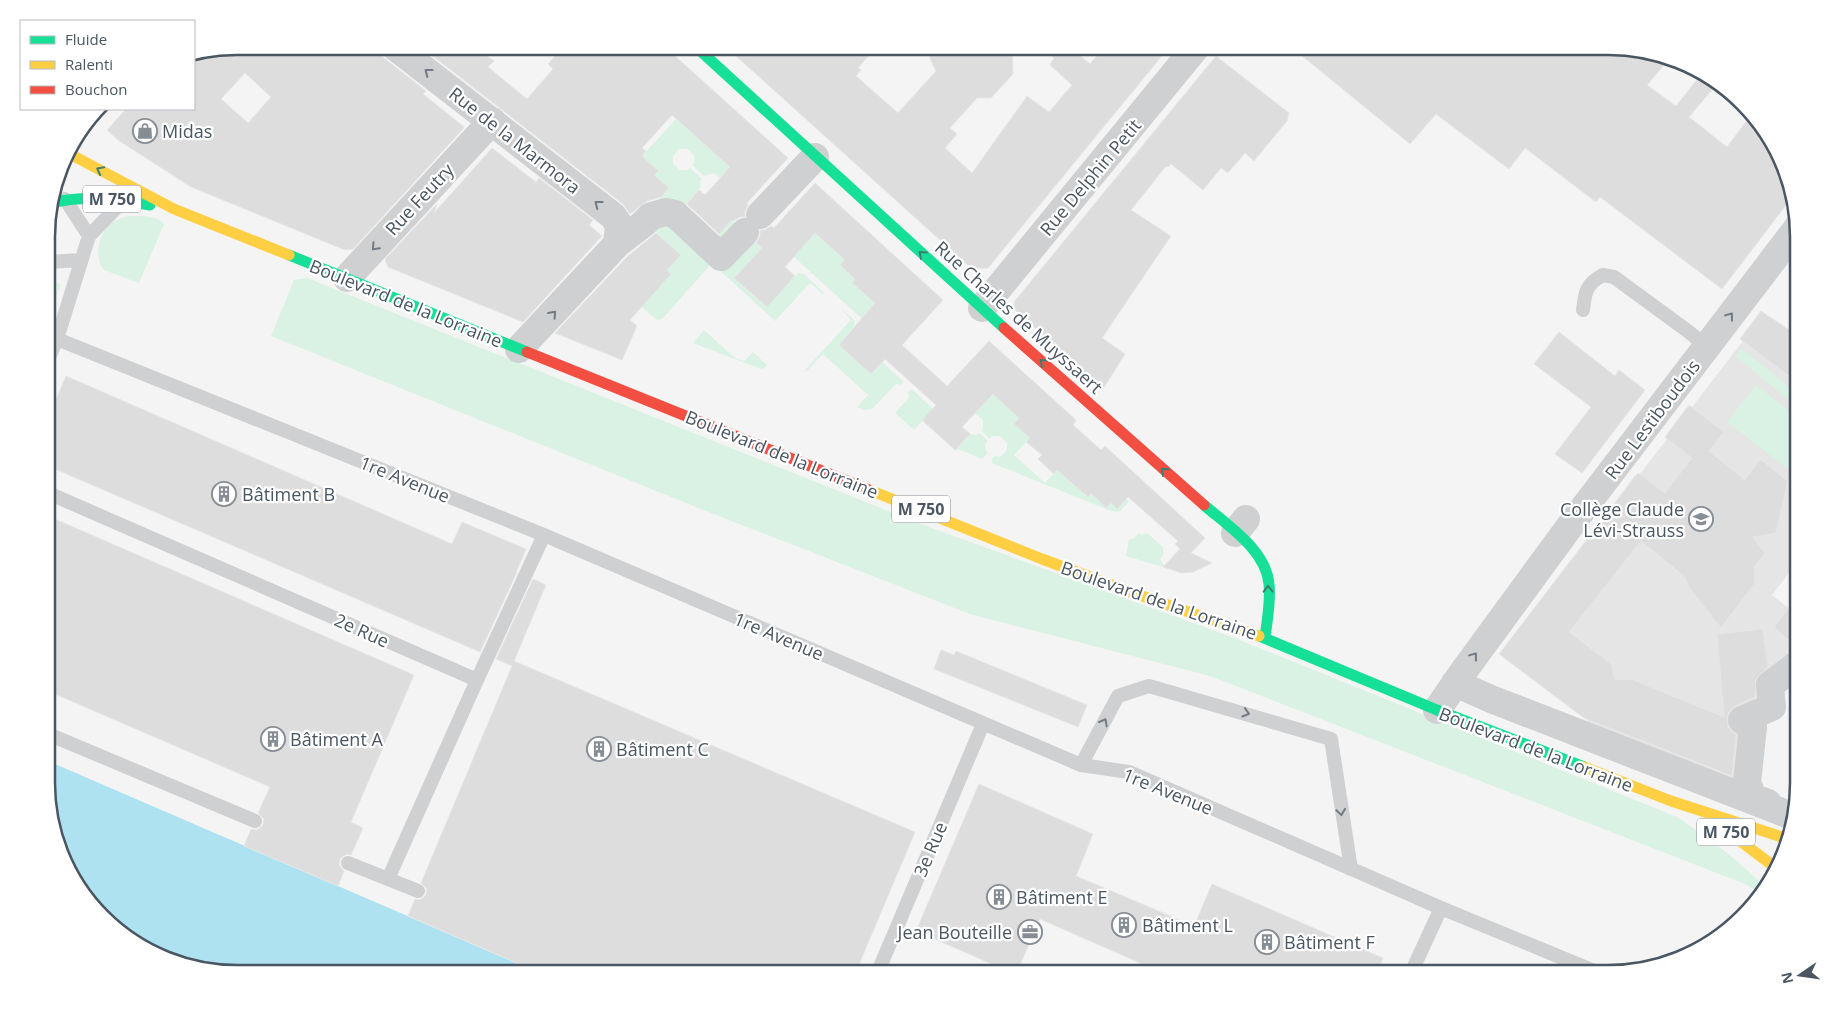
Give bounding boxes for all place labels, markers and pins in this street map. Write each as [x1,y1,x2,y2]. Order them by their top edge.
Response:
shop icon: Midas [132,118,158,144]
place label: Midas [162,119,212,143]
building icon: Bâtiment B [211,481,237,507]
place label: Bâtiment B [242,482,335,506]
place label: Collège Claude Lévi-Strauss [1560,497,1684,542]
school or university icon: Collège Claude Lévi-Strauss [1688,506,1714,532]
building icon: Bâtiment A [260,726,286,752]
place label: Bâtiment A [290,727,383,751]
building icon: Bâtiment C [586,736,612,762]
place label: Bâtiment C [616,737,709,761]
building icon: Bâtiment E [986,884,1012,910]
place label: Bâtiment E [1016,885,1108,909]
building icon: Bâtiment L [1111,912,1137,938]
place label: Bâtiment L [1142,913,1233,937]
office icon: Jean Bouteille [1017,919,1043,945]
place label: Jean Bouteille [896,920,1012,944]
building icon: Bâtiment F [1254,929,1280,955]
place label: Bâtiment F [1284,930,1375,954]

